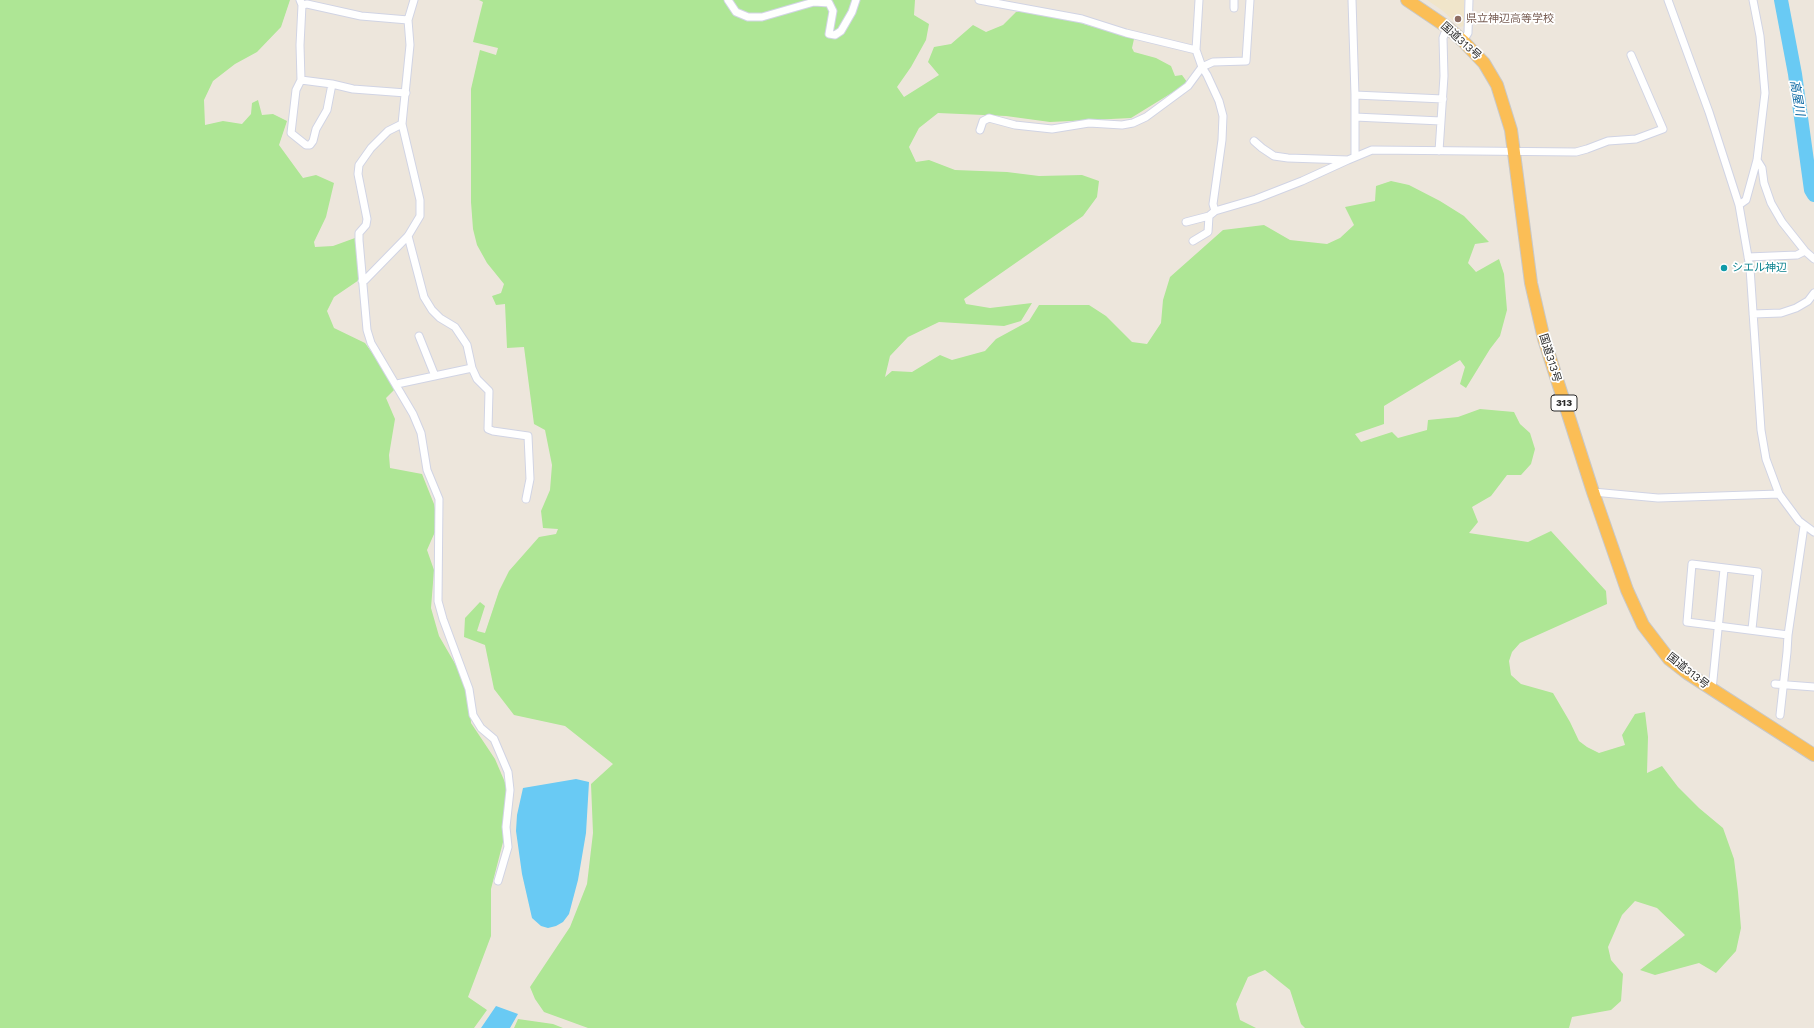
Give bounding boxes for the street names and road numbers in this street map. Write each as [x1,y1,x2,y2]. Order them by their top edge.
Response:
street label: 国道313号 [1438,19,1484,63]
street label: 国道313号 [1536,332,1564,384]
road number: 313 [1551,395,1577,411]
street label: 国道313号 [1664,650,1712,692]

